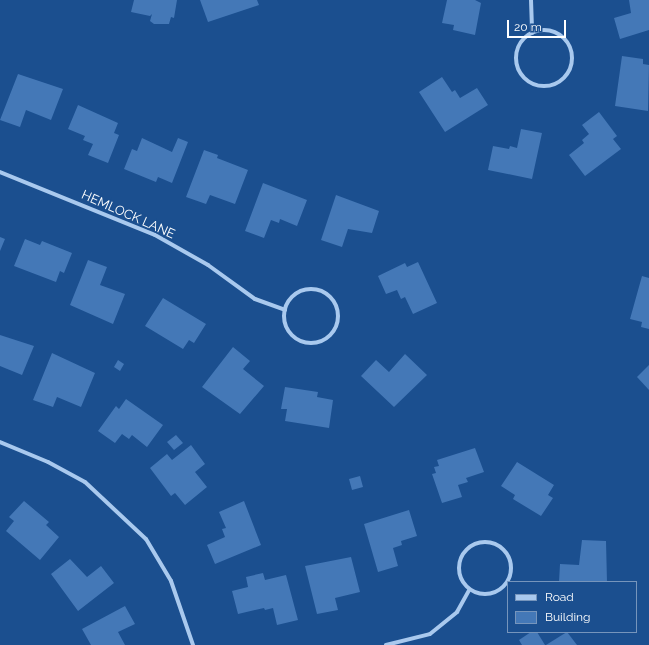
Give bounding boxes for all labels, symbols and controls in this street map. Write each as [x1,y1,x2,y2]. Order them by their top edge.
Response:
scale bar [509,12,568,38]
text: 20 m [514,20,542,34]
street label: HEMLOCK LANE [79,187,177,243]
legend [507,581,637,633]
text: Road [545,590,574,604]
text: Building [545,610,591,624]

